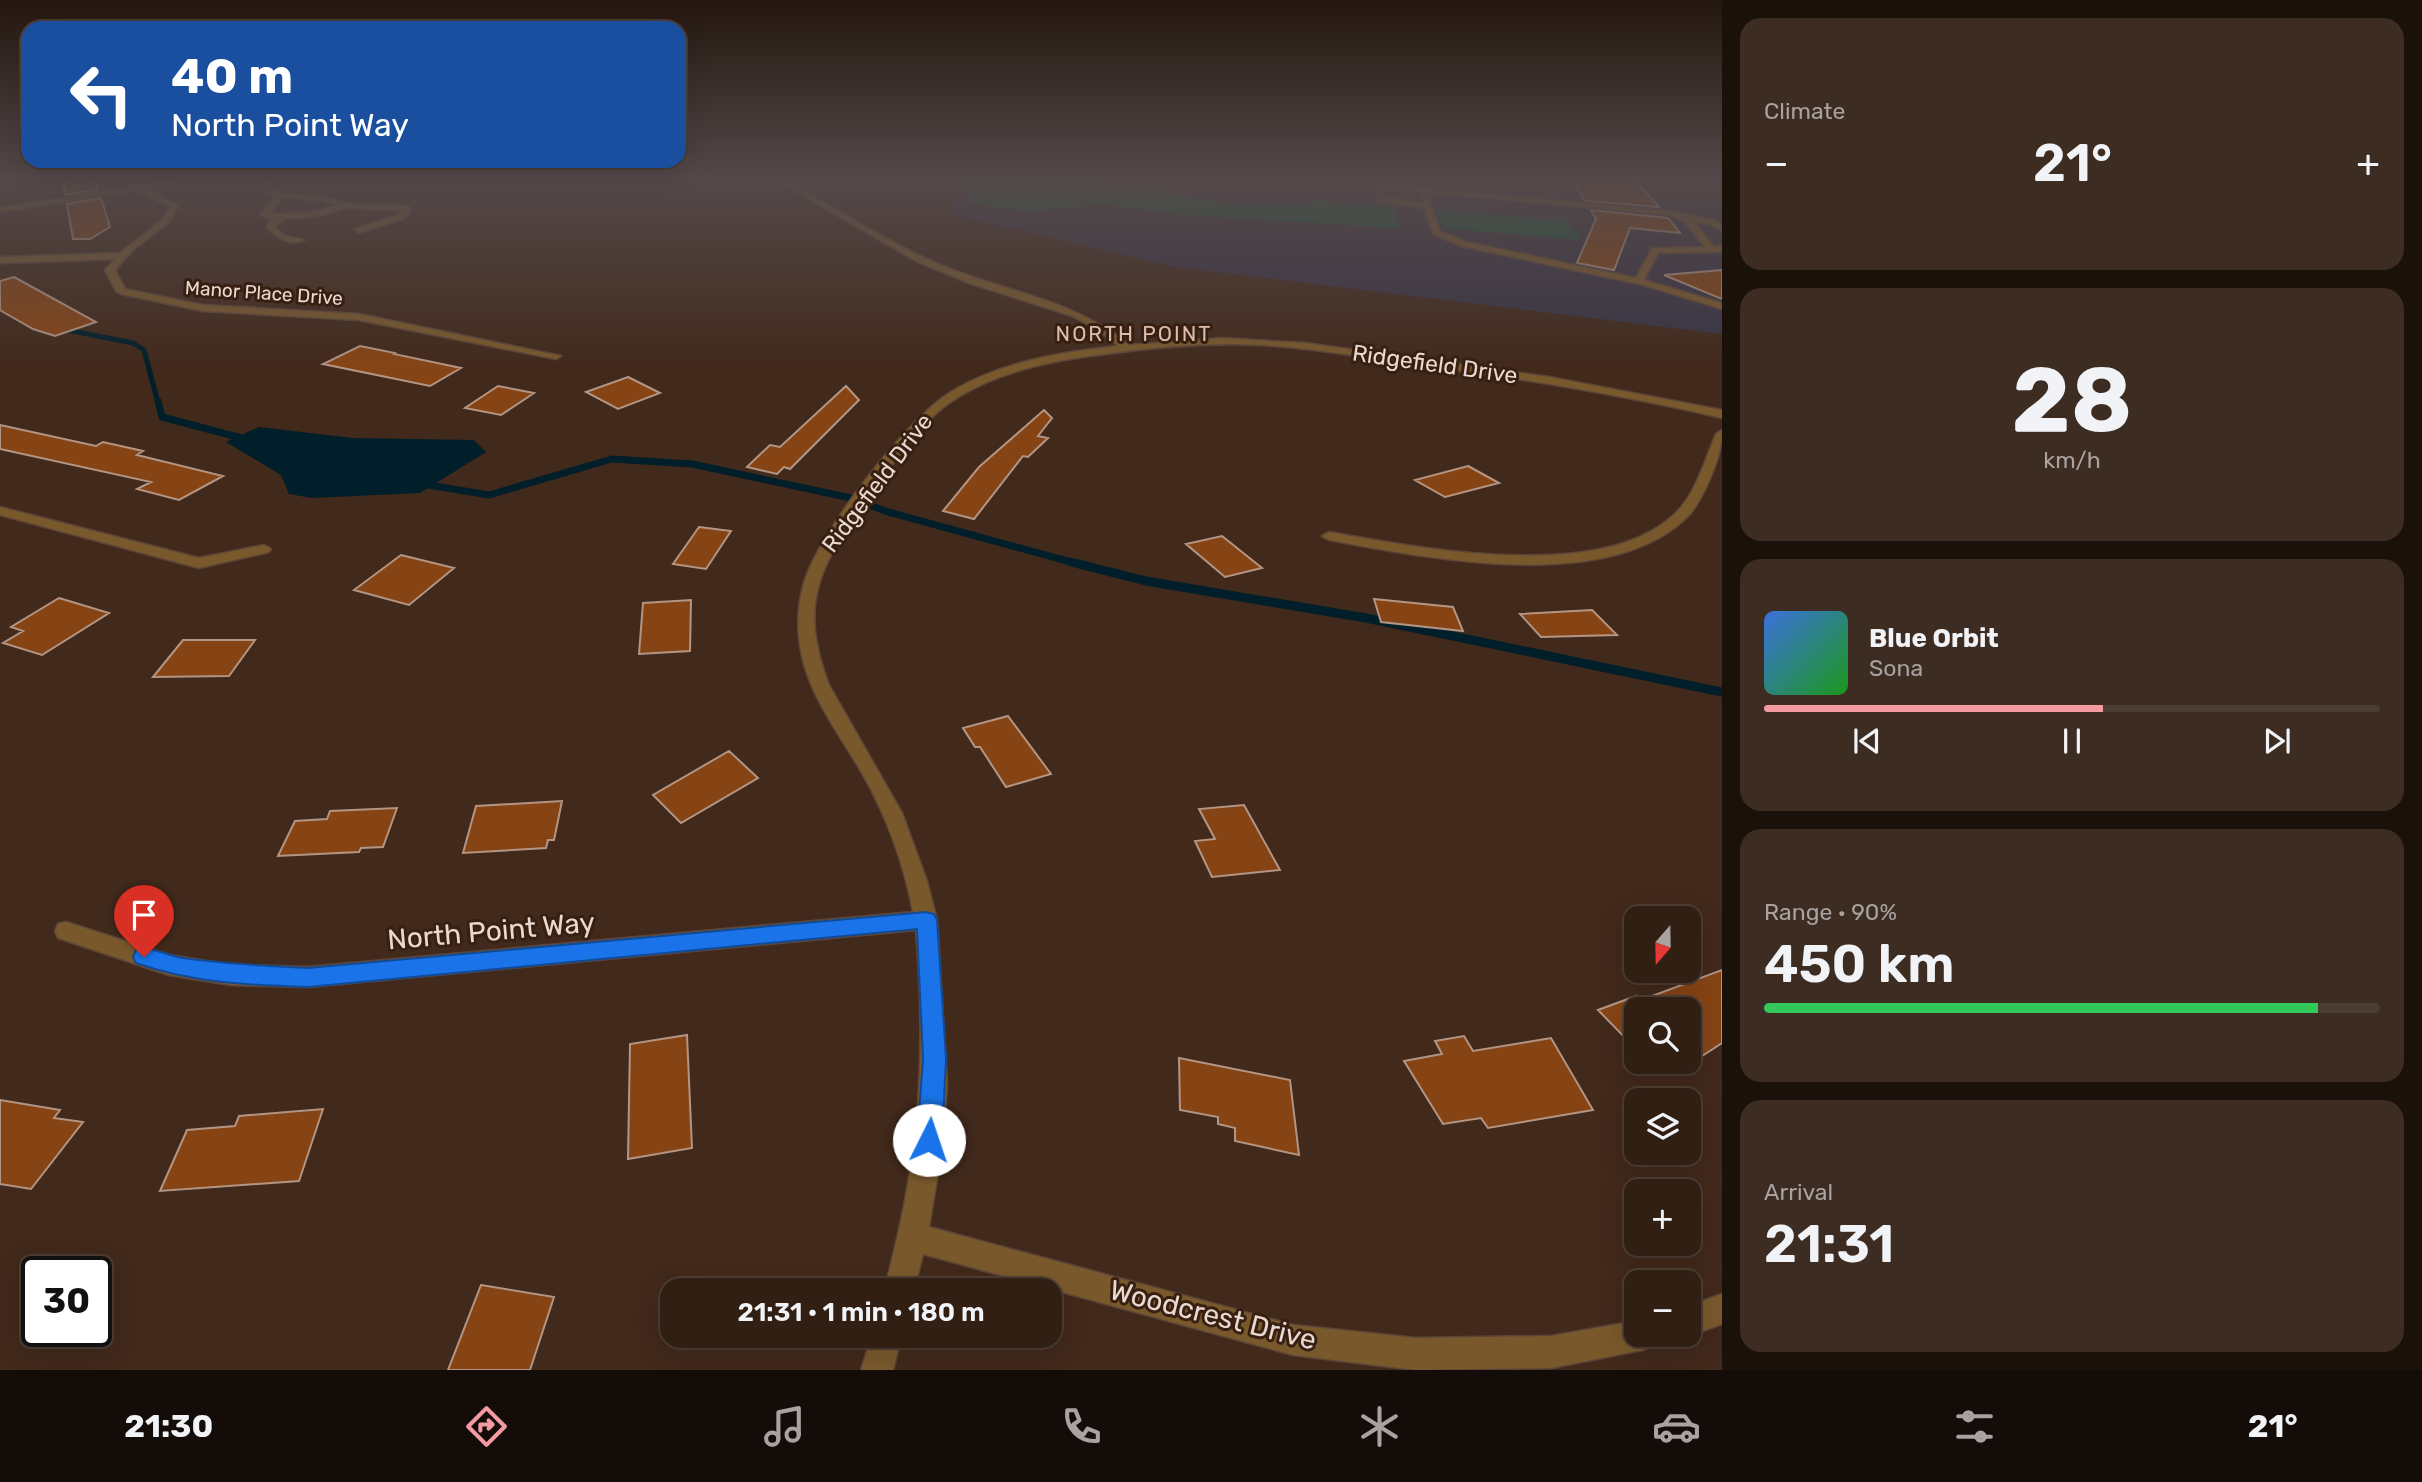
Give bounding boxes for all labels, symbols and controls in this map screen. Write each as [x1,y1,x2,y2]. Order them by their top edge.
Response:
text: 40 m [171,47,293,105]
icon: left [56,49,147,140]
text: Climate [1764,97,1845,125]
text: North Point Way [171,106,409,144]
text: 21° [2033,132,2112,194]
text: − [1764,140,1789,186]
text: + [2356,140,2380,186]
street label: Manor Place Drive [184,276,344,310]
district label: NORTH POINT [1056,321,1212,346]
street label: Ridgefield Drive [1351,339,1519,389]
text: 28 [2012,346,2132,454]
street label: Ridgefield Drive [816,408,938,558]
text: km/h [2043,446,2101,474]
text: Blue Orbit [1869,623,1999,654]
text: Sona [1869,654,1923,682]
icon: previous [1848,722,1886,760]
icon: pause [2053,722,2091,760]
icon: next [2258,722,2296,760]
pin [114,885,174,957]
icon: arrive [125,896,163,934]
text: Range · 90% [1764,898,1897,926]
street label: North Point Way [386,905,596,957]
north arrow [1624,906,1701,984]
map controls [1624,906,1701,1347]
text: 450 km [1764,933,1955,995]
button: search [1624,997,1701,1074]
button: layers [1624,1088,1701,1165]
position arrow [892,1103,966,1177]
text: Arrival [1764,1178,1833,1206]
button: + [1624,1179,1701,1256]
text: 21:31 [1764,1213,1894,1275]
speed limit sign: 30 [21,1256,112,1347]
button: − [1624,1270,1701,1347]
street label: Woodcrest Drive [1106,1273,1320,1357]
text: 21:31 · 1 min · 180 m [737,1297,985,1328]
icon: directions [462,1402,511,1451]
icon: music [760,1402,809,1451]
icon: phone [1057,1402,1106,1451]
icon: climate [1355,1402,1404,1451]
icon: car [1652,1402,1701,1451]
icon: filters [1950,1402,1999,1451]
text: 21:30 [124,1407,213,1445]
text: 21° [2248,1407,2298,1445]

